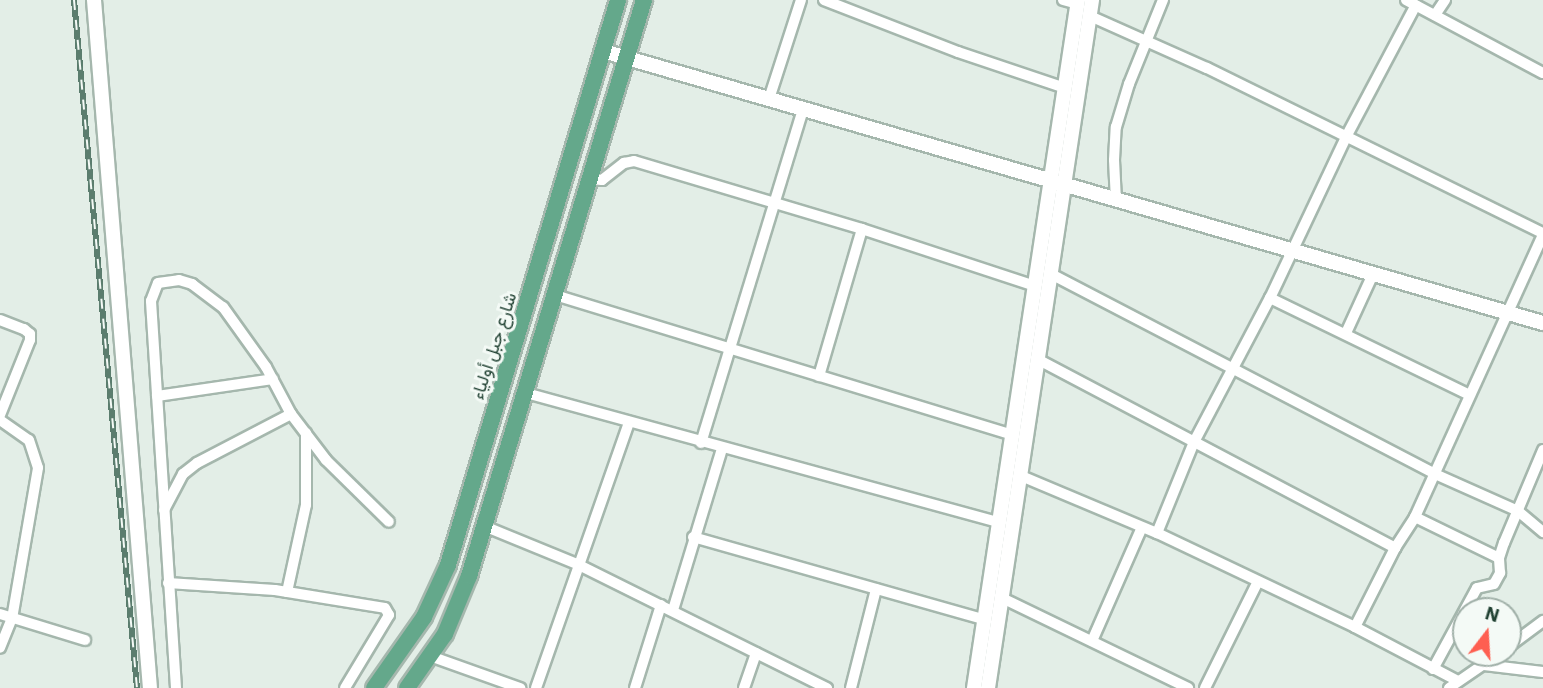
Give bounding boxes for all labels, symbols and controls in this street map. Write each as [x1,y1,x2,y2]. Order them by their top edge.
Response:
street label: شارع جبل أولياء [467,290,521,402]
north arrow [1452,597,1522,667]
text: N [1482,600,1503,627]

